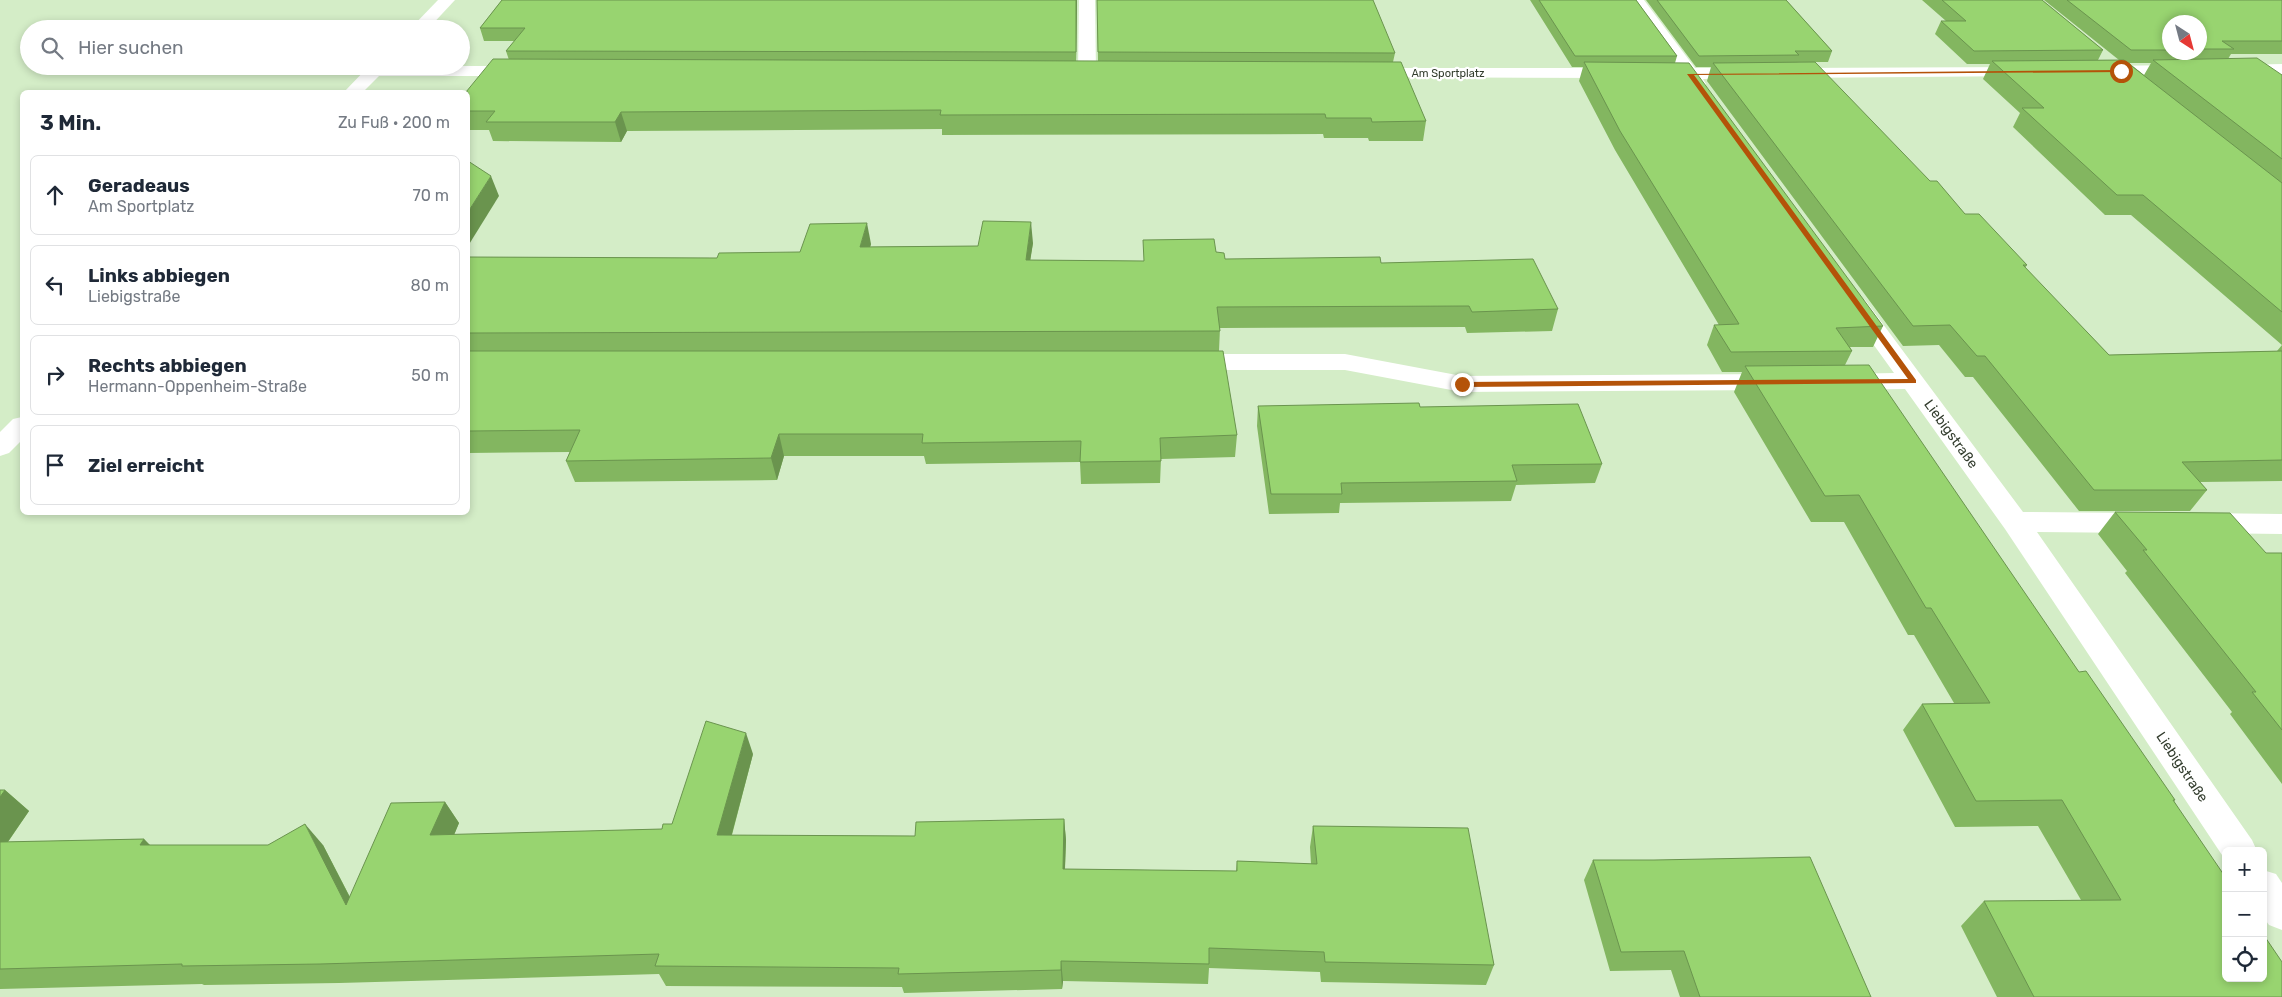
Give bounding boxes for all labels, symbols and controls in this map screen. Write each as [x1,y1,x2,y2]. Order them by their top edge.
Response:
north arrow [2162,15,2207,60]
search box [20,20,470,75]
icon: search [38,34,66,62]
text: Hier suchen [78,36,184,59]
route start [2110,60,2133,83]
street label: Am Sportplatz [1411,67,1485,80]
text: 3 Min. [40,110,101,135]
text: Zu Fuß · 200 m [338,113,450,132]
text: Geradeaus [88,174,190,197]
icon: ahead [41,181,69,209]
text: 70 m [412,186,449,205]
text: Am Sportplatz [88,197,194,216]
text: Links abbiegen [88,264,230,287]
icon: left [41,271,69,299]
text: 80 m [411,276,449,295]
text: Liebigstraße [88,287,180,306]
text: Rechts abbiegen [88,354,247,377]
icon: right [41,361,69,389]
text: 50 m [411,366,449,385]
route end [1451,373,1474,396]
text: Hermann-Oppenheim-Straße [88,377,307,396]
street label: Liebigstraße [1920,396,1982,472]
icon: arrive [41,451,69,479]
text: Ziel erreicht [88,454,204,477]
street label: Liebigstraße [2152,729,2212,805]
map controls [2222,847,2267,982]
button: + [2222,847,2267,892]
button: − [2222,892,2267,937]
button: locate [2222,937,2267,982]

